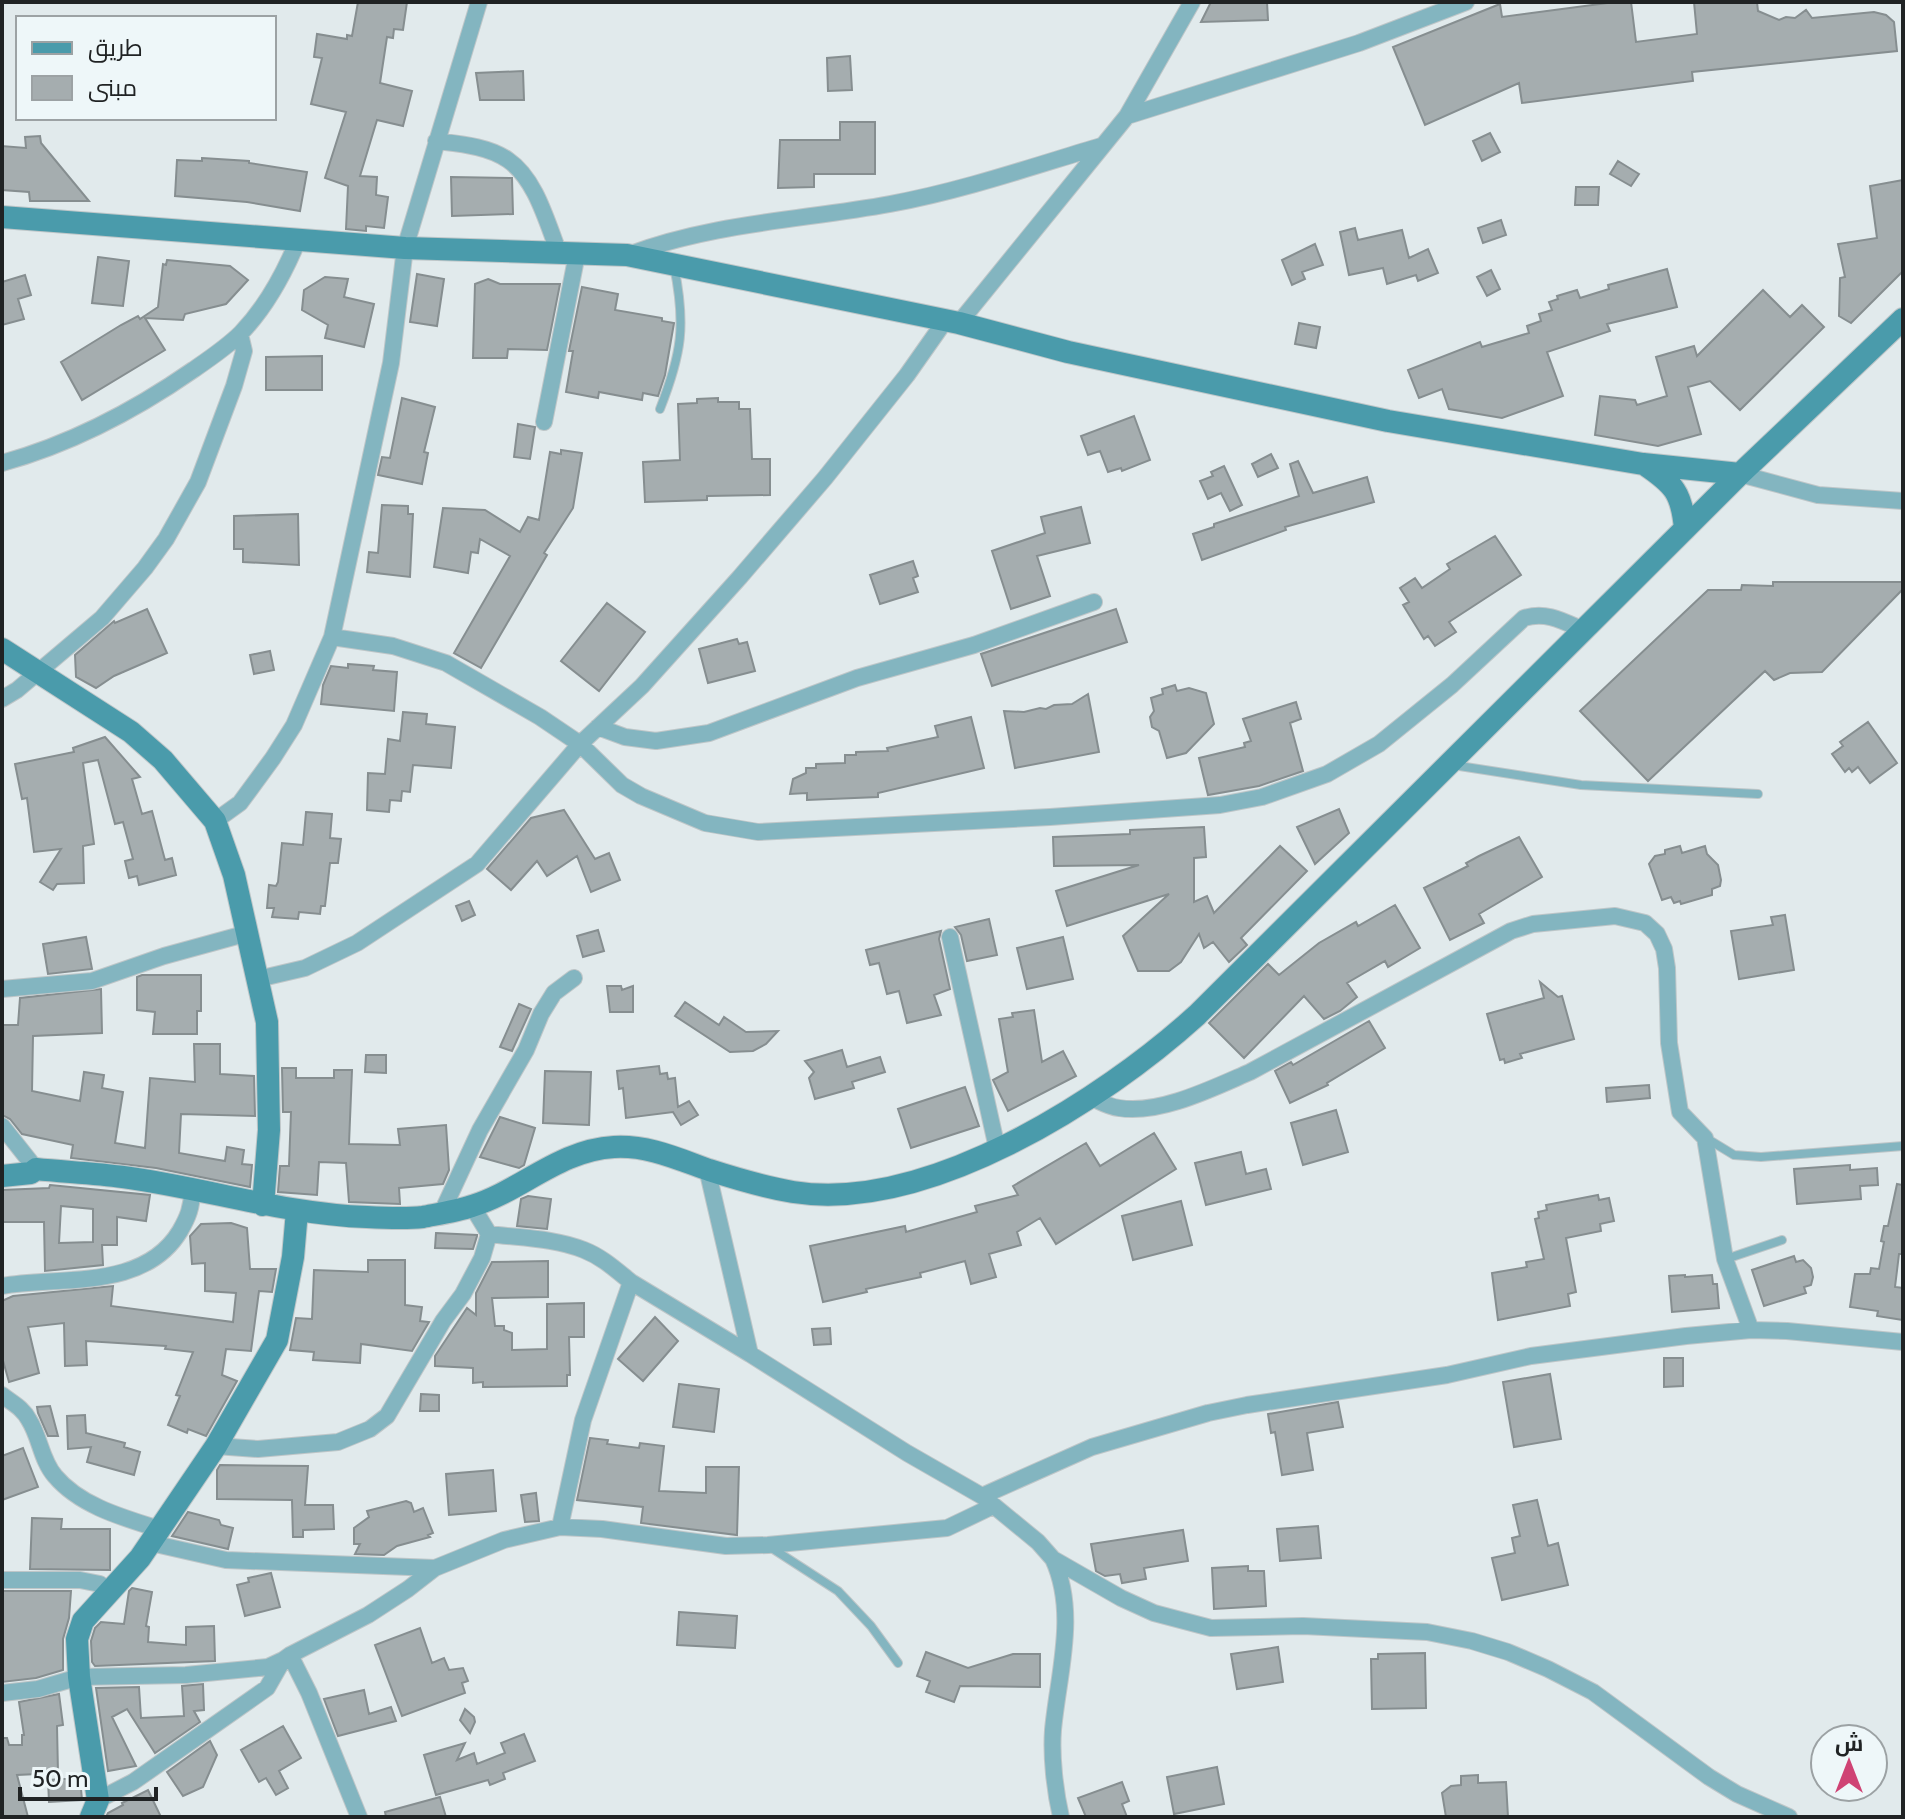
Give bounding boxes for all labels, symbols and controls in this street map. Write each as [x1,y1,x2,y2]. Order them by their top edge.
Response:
legend [16,16,276,120]
text: طريق [88,33,143,63]
text: مبنى [88,73,137,102]
north arrow [1809,1723,1889,1803]
text: ش [1835,1730,1863,1757]
scale bar [20,1751,156,1801]
text: 50 m [32,1764,88,1793]

